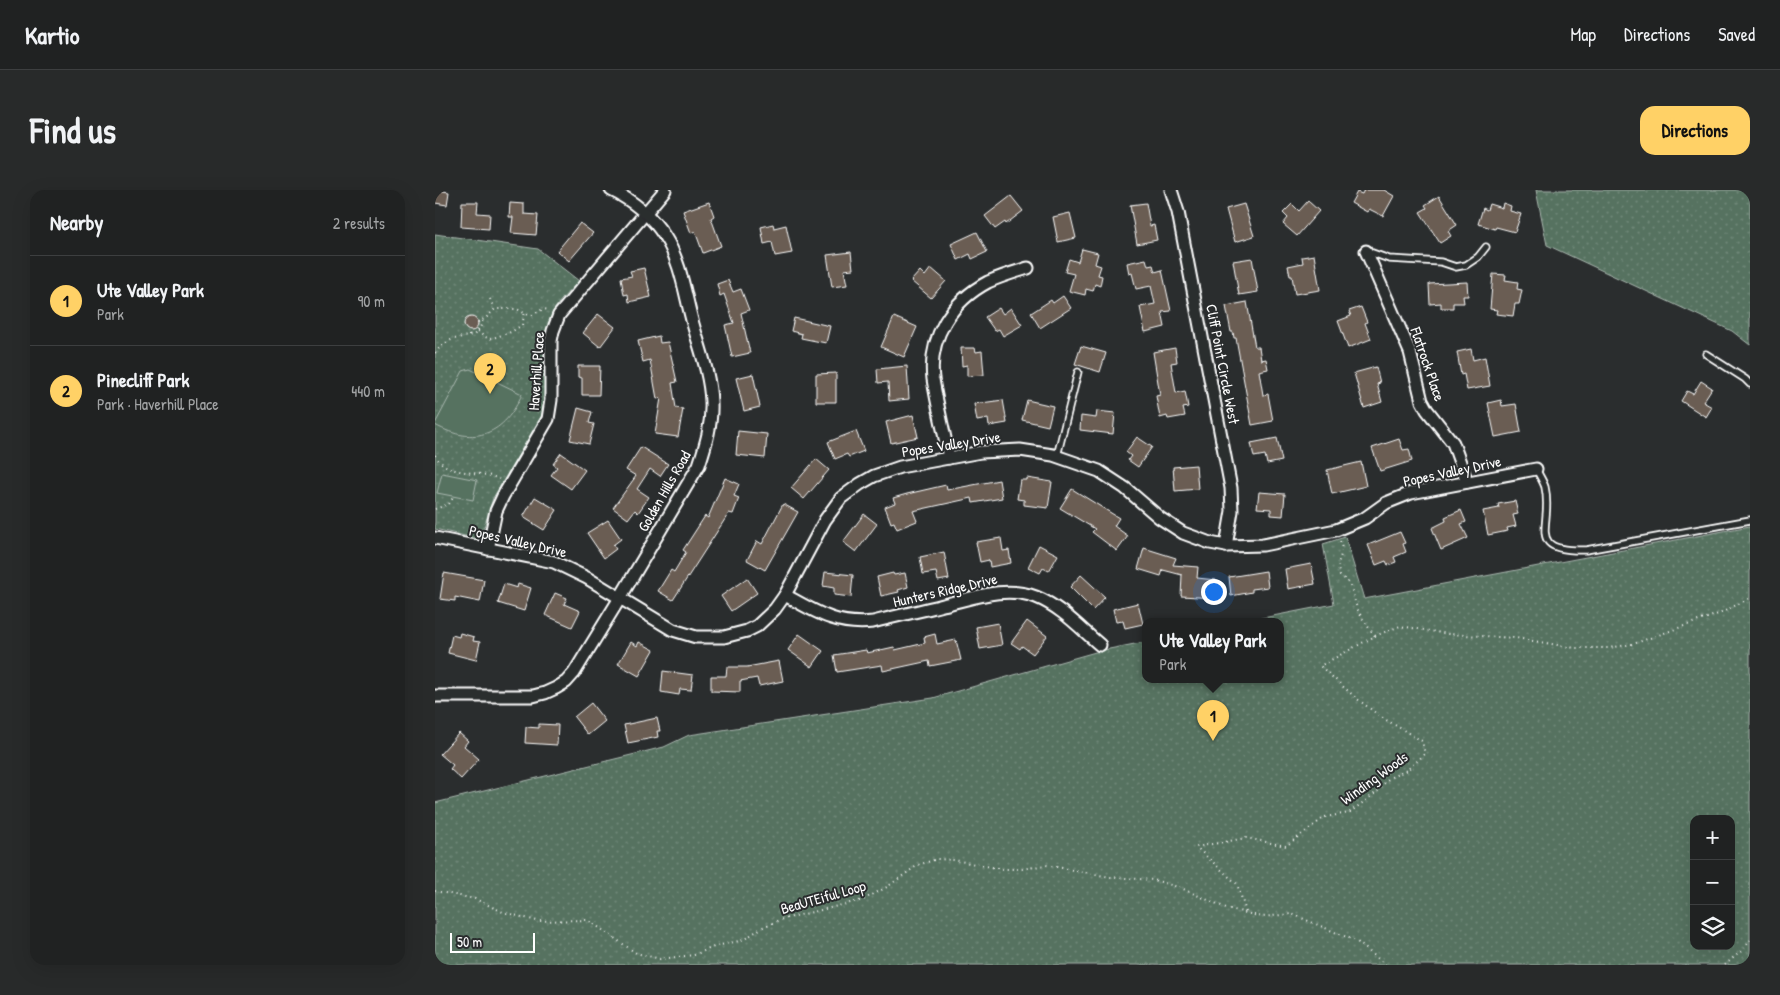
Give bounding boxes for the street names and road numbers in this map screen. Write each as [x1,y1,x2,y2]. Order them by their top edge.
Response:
street label: Cliff Point Circle West [1201,302,1245,427]
street label: Flatrock Place [1405,323,1450,404]
street label: Haverhill Place [523,331,549,411]
street label: Popes Valley Drive [900,426,1002,462]
street label: Golden Hills Road [632,447,696,535]
street label: Popes Valley Drive [1401,450,1503,492]
street label: Popes Valley Drive [467,520,569,562]
street label: Hunters Ridge Drive [891,568,999,612]
street label: Winding Woods [1336,746,1412,810]
street label: BeaUTEiful Loop [778,875,869,919]

